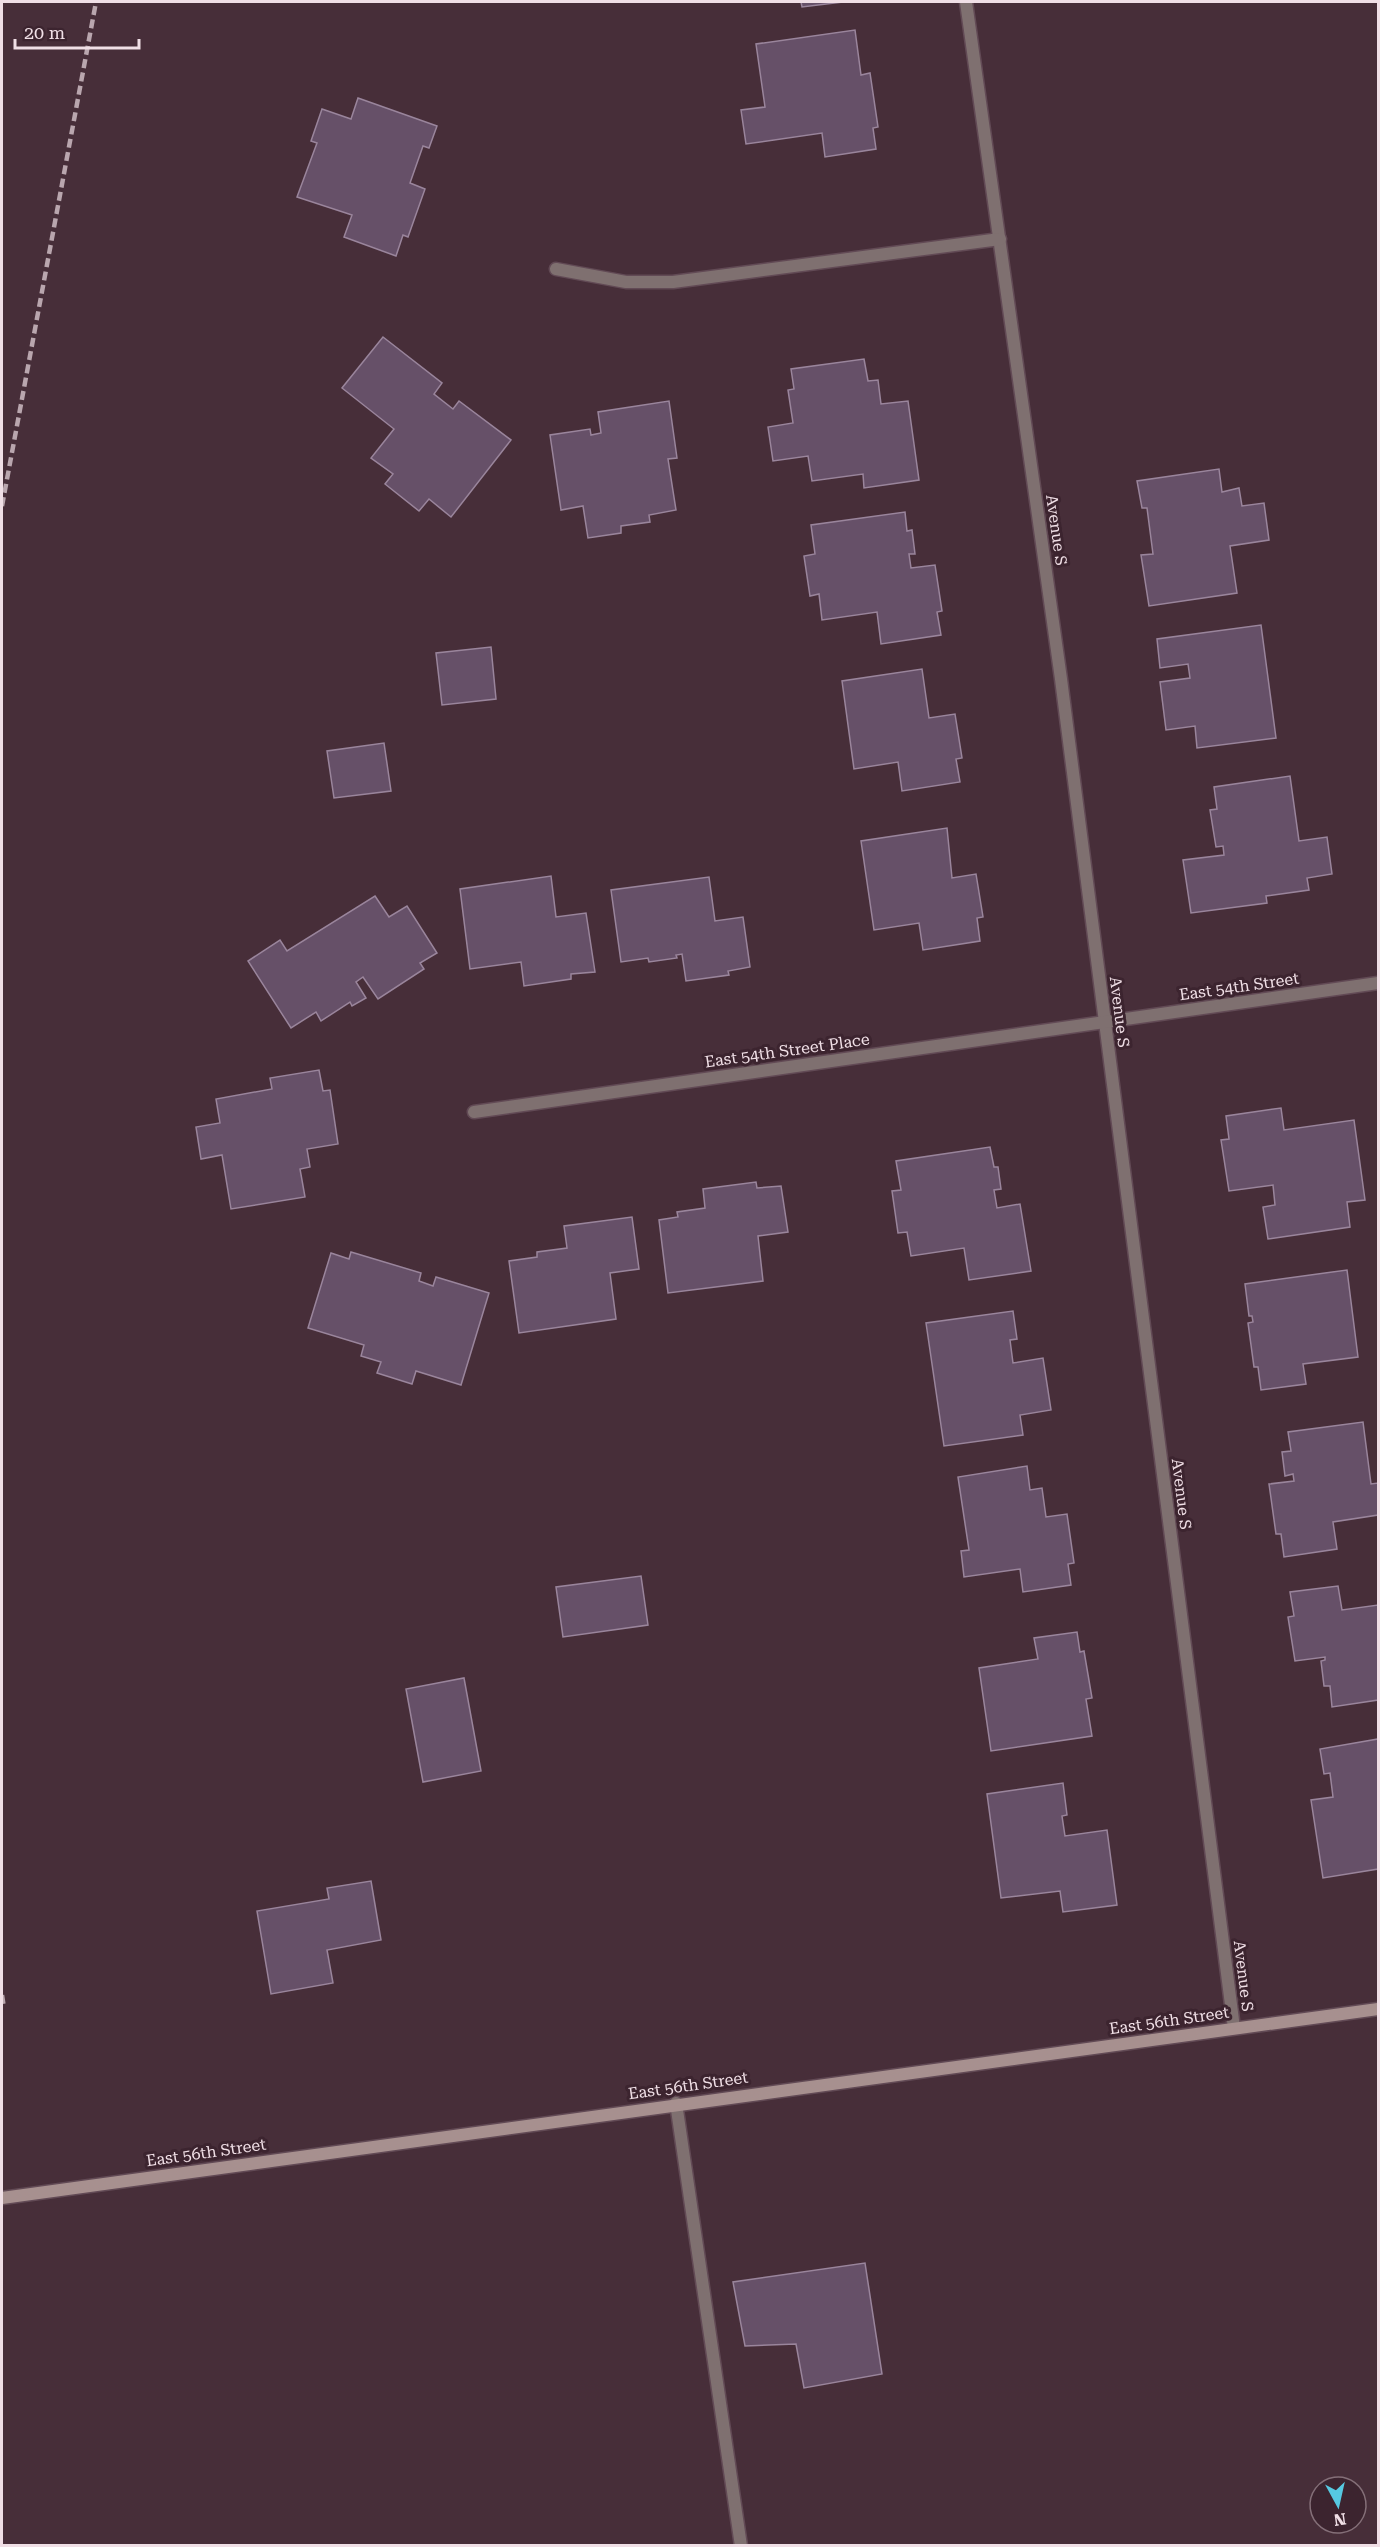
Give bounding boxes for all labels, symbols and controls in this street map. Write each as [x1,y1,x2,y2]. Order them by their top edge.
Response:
scale bar [15,12,140,50]
text: 20 m [24,22,65,43]
street label: Avenue S [1042,493,1071,567]
street label: East 54th Street [1178,969,1300,1004]
street label: Avenue S [1106,975,1133,1049]
street label: East 54th Street Place [703,1029,871,1071]
street label: Avenue S [1168,1457,1195,1531]
street label: Avenue S [1230,1939,1257,2013]
street label: East 56th Street [1108,2003,1230,2038]
street label: East 56th Street [627,2068,749,2103]
street label: East 56th Street [145,2135,267,2170]
north arrow [1308,2475,1368,2535]
text: N [1333,2509,1347,2530]

